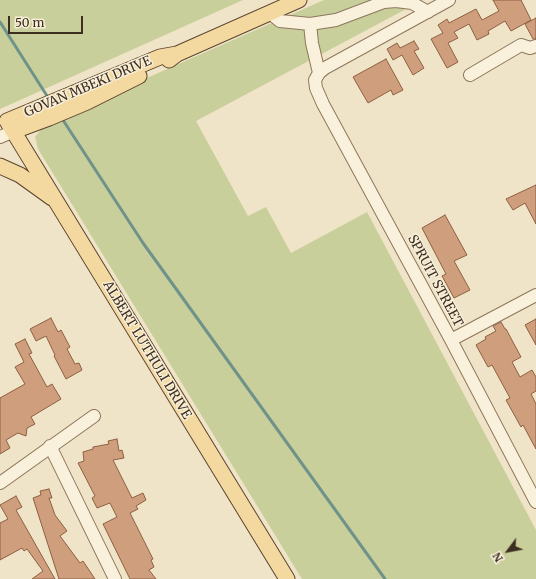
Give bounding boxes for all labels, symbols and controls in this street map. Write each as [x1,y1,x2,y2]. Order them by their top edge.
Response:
scale bar [10,8,85,34]
text: 50 m [15,15,44,30]
street label: GOVAN MBEKI DRIVE [22,53,154,121]
street label: SPRUIT STREET [404,232,466,330]
street label: ALBERT LUTHULI DRIVE [100,278,194,422]
north arrow [488,531,528,571]
text: N [490,550,506,565]

